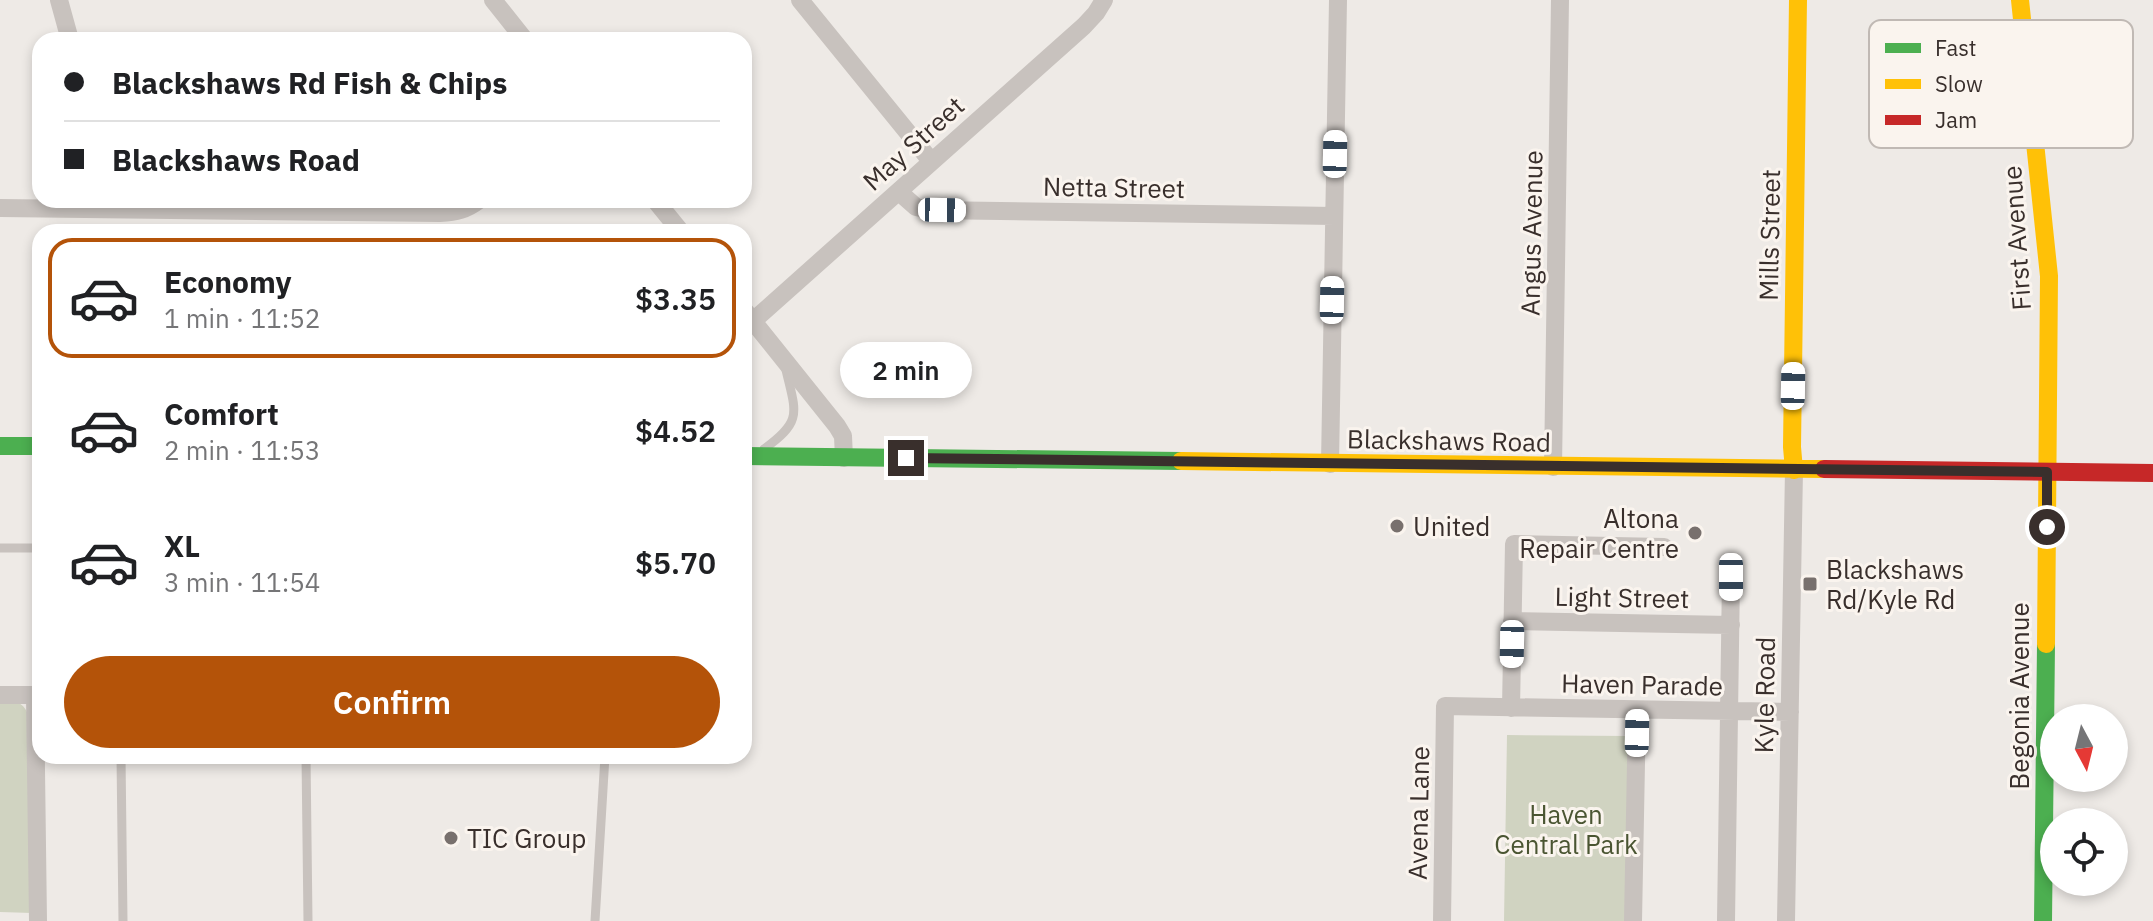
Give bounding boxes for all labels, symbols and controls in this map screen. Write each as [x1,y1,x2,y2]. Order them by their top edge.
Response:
legend [1869,20,2133,148]
text: Fast [1935,33,1976,62]
text: Blackshaws Rd Fish & Chips [112,63,507,102]
text: Slow [1935,69,1983,98]
street label: May Street [855,88,971,198]
text: Jam [1935,105,1977,134]
car [1323,130,1347,178]
text: Blackshaws Road [112,140,360,179]
street label: Angus Avenue [1513,150,1549,316]
street label: First Avenue [1994,164,2038,312]
street label: Netta Street [1043,169,1185,205]
street label: Mills Street [1751,169,1787,301]
car [918,198,966,222]
icon: car [68,262,140,334]
text: Economy [164,262,292,301]
car [1320,276,1344,324]
text: $3.35 [635,279,716,318]
text: 1 min · 11:52 [164,301,320,335]
callout: 2 min [840,342,972,398]
text: 2 min [872,353,940,387]
car [1781,362,1805,410]
icon: car [68,394,140,466]
text: Comfort [164,394,279,433]
text: $4.52 [635,411,716,450]
street label: Blackshaws Road [1347,421,1551,459]
text: 2 min · 11:53 [164,433,320,467]
route end [888,440,924,476]
place label: Altona Repair Centre [1519,501,1679,565]
place label: United [1413,509,1490,543]
route start [2029,509,2065,545]
marker: United [1388,517,1406,535]
marker: Altona Repair Centre [1686,524,1704,542]
icon: car [68,526,140,598]
text: XL [164,526,200,565]
text: $5.70 [635,543,716,582]
place label: Blackshaws Rd/Kyle Rd [1826,552,1964,616]
car [1719,553,1743,601]
text: 3 min · 11:54 [164,565,320,599]
marker: Blackshaws Rd/Kyle Rd [1801,575,1819,593]
street label: Light Street [1554,579,1690,615]
street label: Begonia Avenue [2002,602,2036,790]
car [1500,620,1524,668]
street label: Kyle Road [1746,636,1782,754]
button: Confirm [64,656,720,748]
street label: Haven Parade [1561,666,1723,702]
north arrow [2040,704,2128,792]
map controls [2040,704,2128,896]
car [1625,709,1649,757]
street label: Avena Lane [1400,746,1436,880]
park label: Haven Central Park [1494,797,1638,861]
button: locate [2040,808,2128,896]
place label: TIC Group [467,821,586,855]
marker: TIC Group [442,829,460,847]

